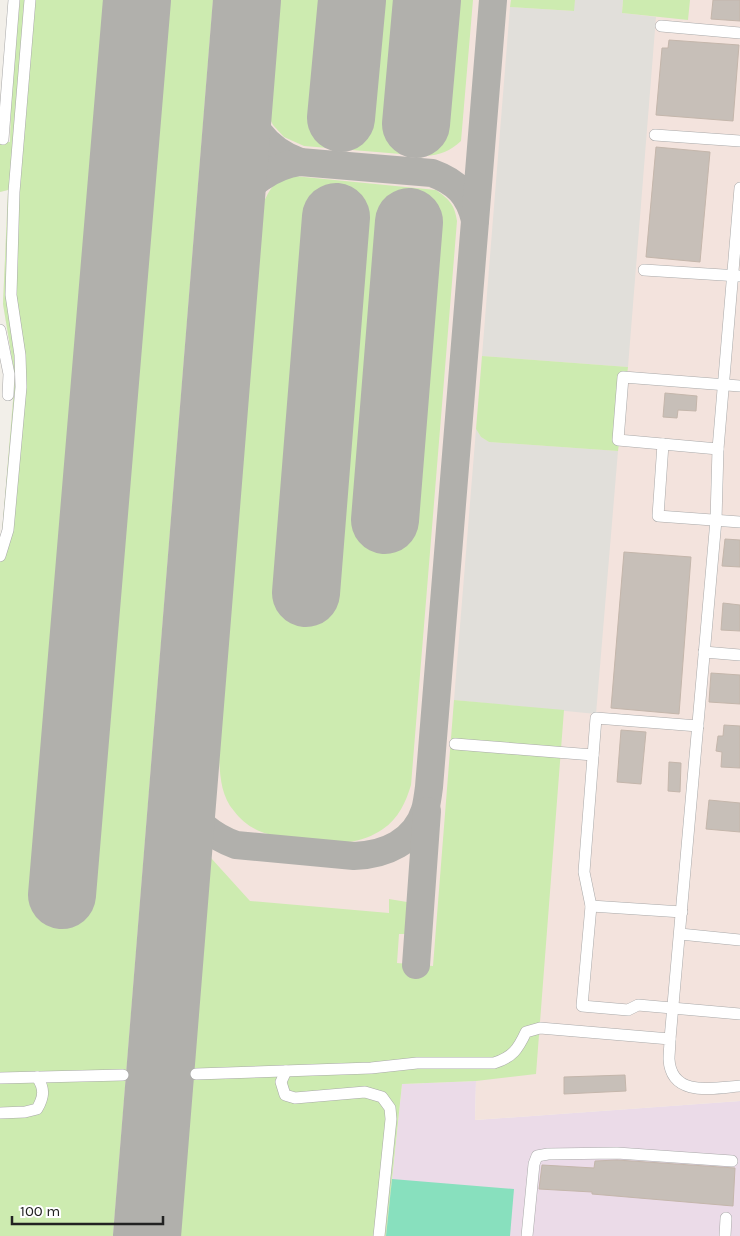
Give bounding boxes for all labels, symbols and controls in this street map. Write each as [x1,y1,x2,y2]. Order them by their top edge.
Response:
scale bar [12,1194,164,1226]
text: 100 m [20,1202,60,1220]

